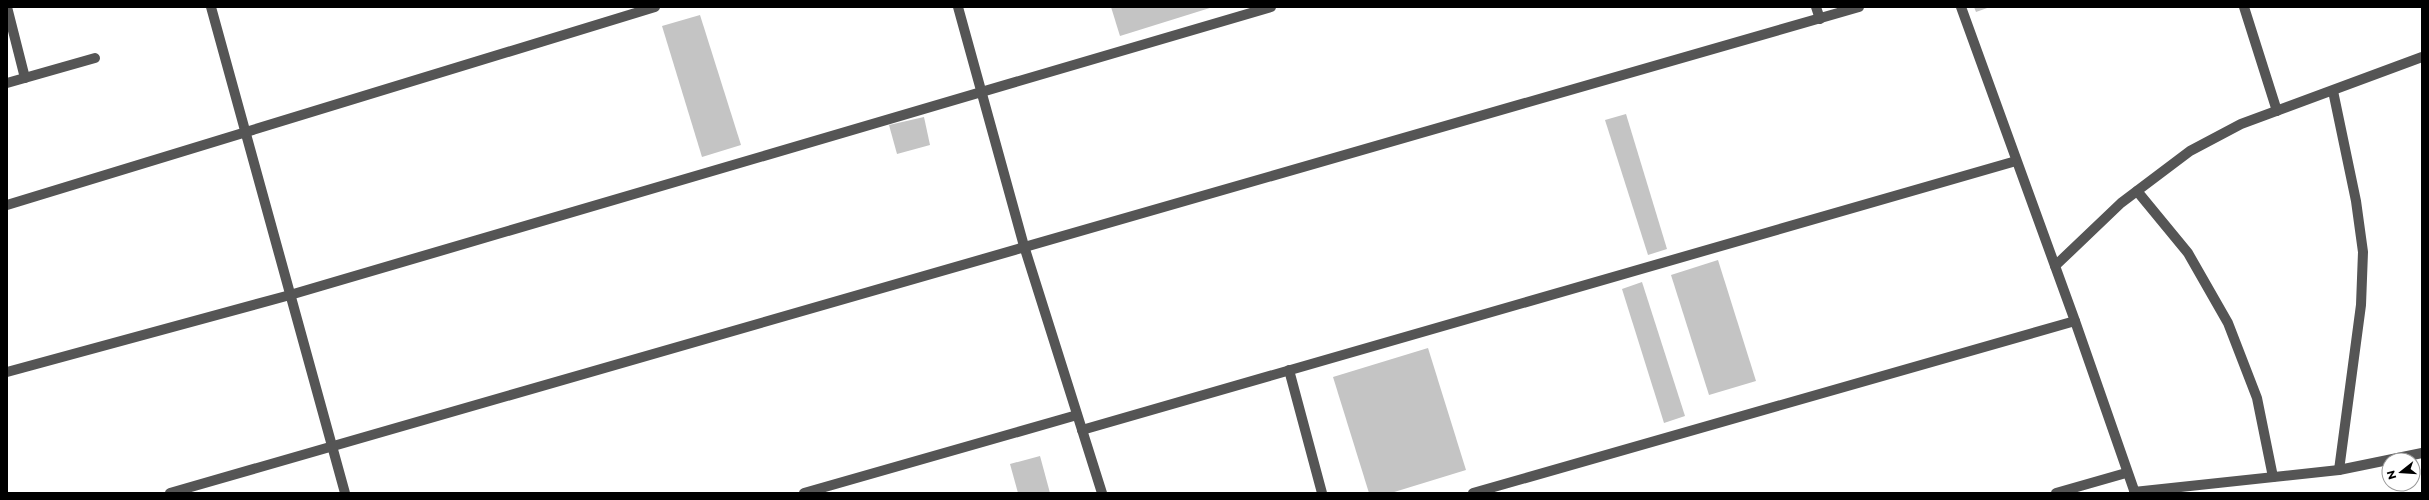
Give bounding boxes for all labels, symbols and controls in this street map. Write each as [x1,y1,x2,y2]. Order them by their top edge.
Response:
north arrow [2381,452,2421,492]
text: N [2383,469,2399,481]

